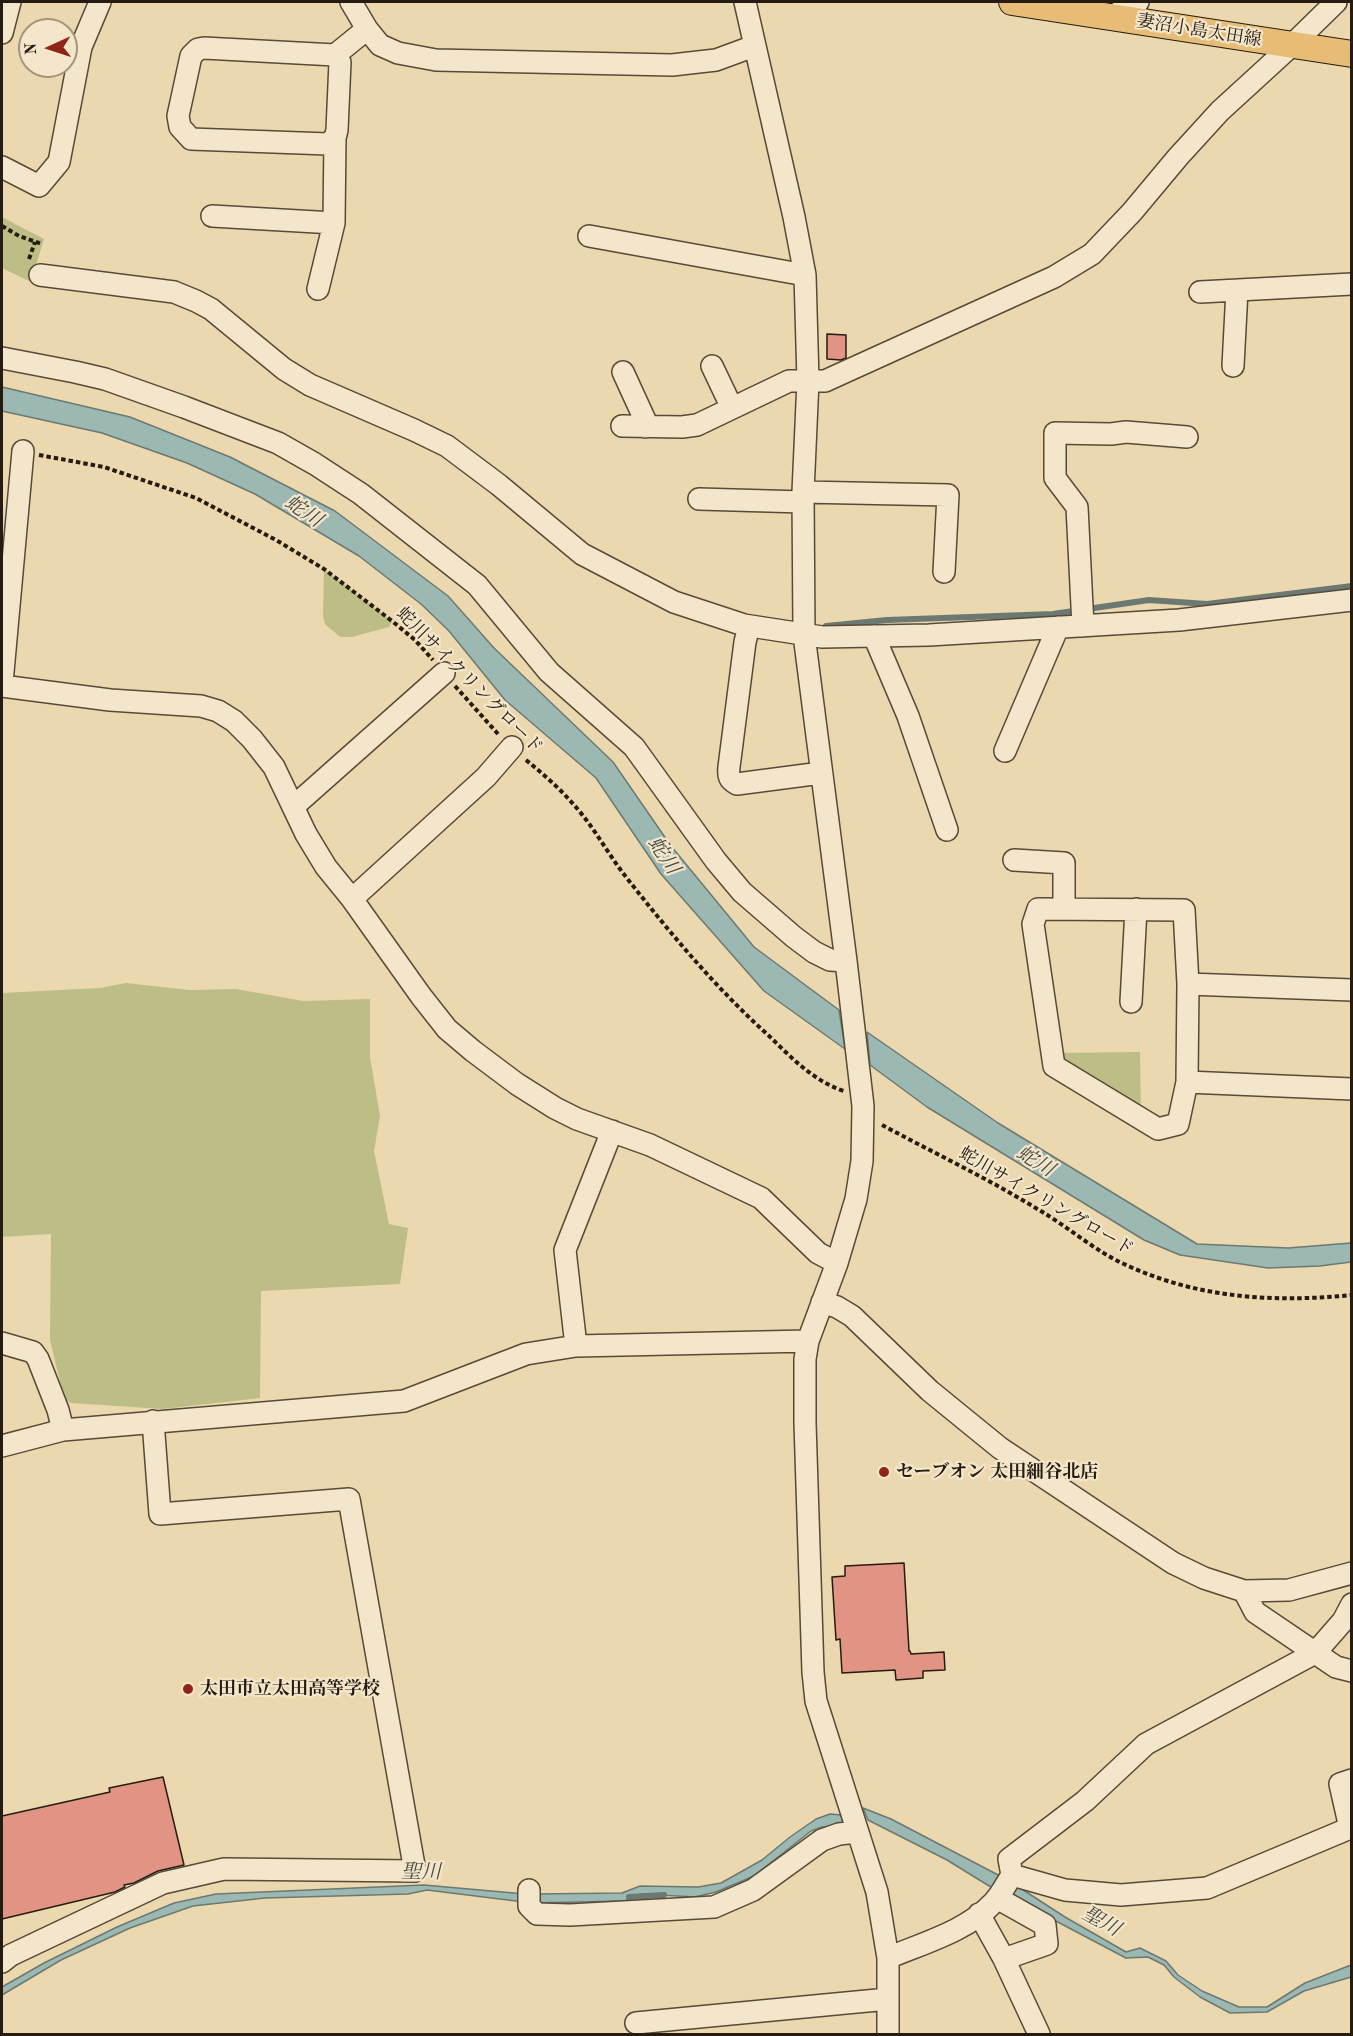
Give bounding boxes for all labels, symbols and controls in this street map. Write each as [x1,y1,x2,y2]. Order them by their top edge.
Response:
street label: 妻沼小島太田線 [1135,10,1263,52]
north arrow [18,18,78,78]
text: N [24,42,40,55]
water label: 蛇川 [280,491,326,533]
street label: 蛇川サイクリングロード [391,603,547,759]
water label: 蛇川 [642,833,684,879]
water label: 蛇川 [1012,1141,1058,1183]
street label: 蛇川サイクリングロード [955,1143,1137,1261]
place label: セーブオン 太田細谷北店 [896,1461,1098,1483]
marker: セーブオン 太田細谷北店 [877,1465,891,1479]
place label: 太田市立太田高等学校 [200,1678,380,1700]
marker: 太田市立太田高等学校 [181,1682,195,1696]
water label: 聖川 [401,1861,441,1885]
water label: 聖川 [1078,1902,1124,1942]

